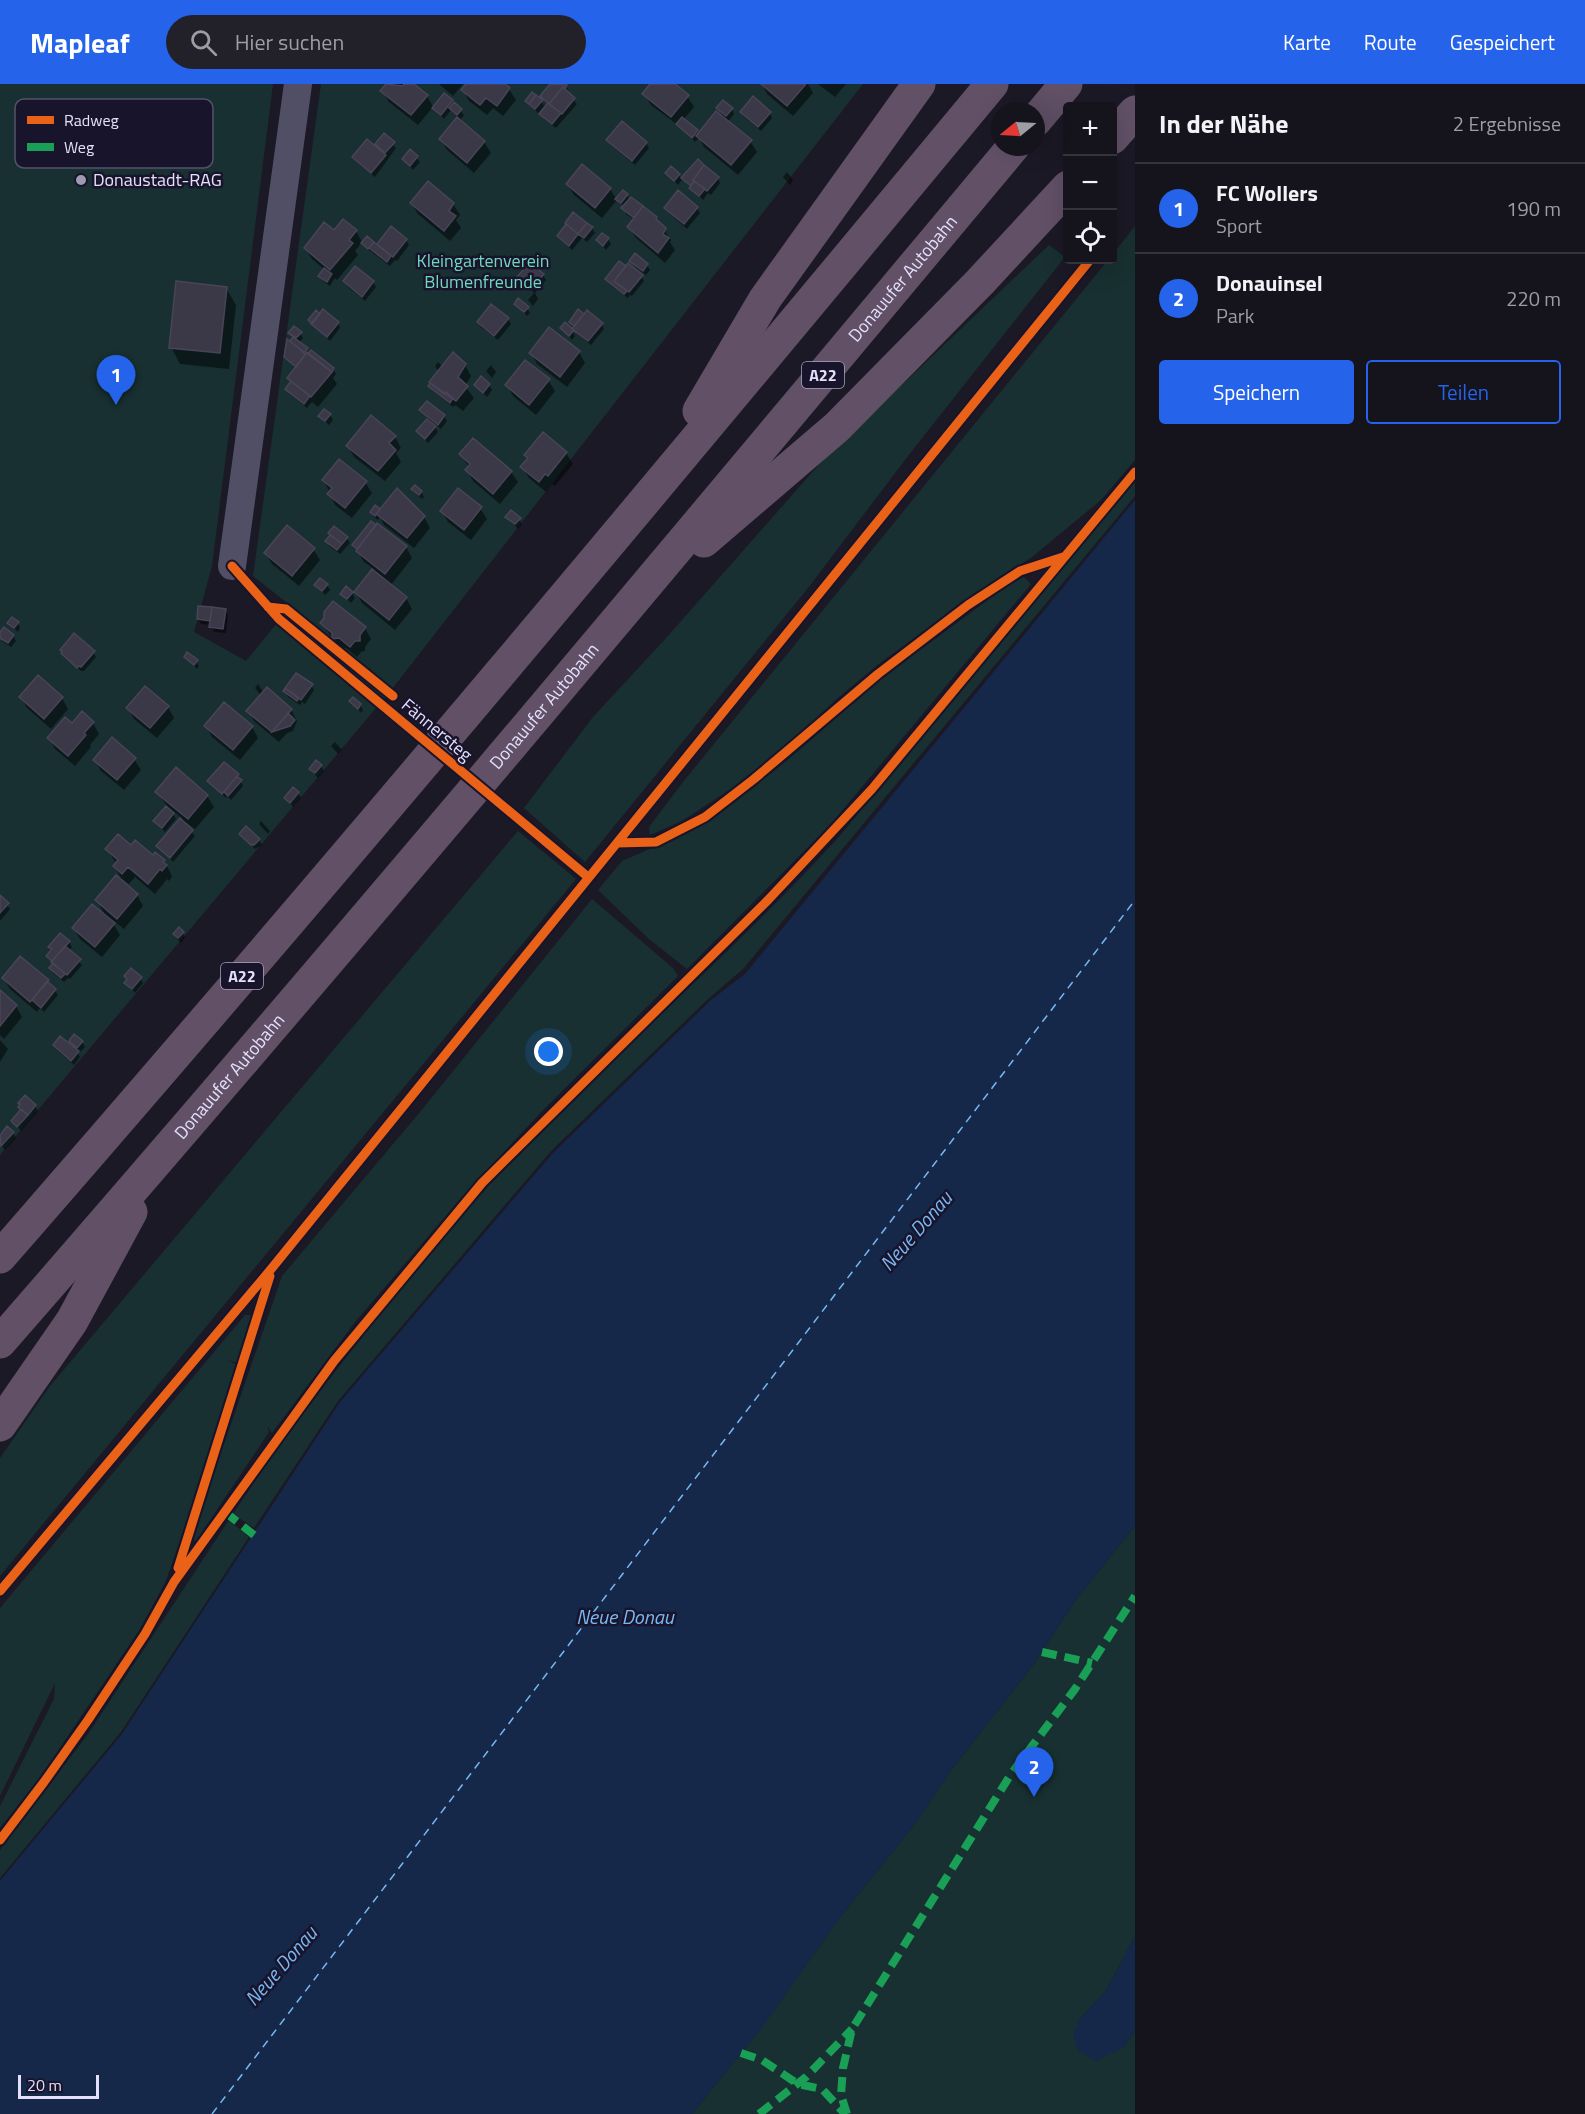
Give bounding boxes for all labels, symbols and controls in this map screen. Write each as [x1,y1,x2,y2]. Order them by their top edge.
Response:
search box [166,15,586,69]
text: Mapleaf [30,21,130,64]
text: Hier suchen [235,25,344,59]
icon: search [187,26,220,59]
text: Karte [1283,26,1331,58]
text: Route [1364,26,1417,58]
text: Gespeichert [1450,26,1555,58]
legend [15,99,213,168]
north arrow [991,102,1045,156]
map controls [1063,102,1117,264]
button: + [1063,102,1117,156]
text: In der Nähe [1159,104,1288,143]
text: Radweg [64,108,119,132]
text: 2 Ergebnisse [1453,108,1561,139]
text: Weg [64,135,94,159]
button: − [1063,156,1117,210]
place label: Donaustadt-RAG [93,166,222,193]
marker: Donaustadt-RAG [74,173,88,187]
text: FC Wollers [1216,176,1318,210]
text: 1 [1173,193,1184,224]
text: 190 m [1506,193,1561,224]
street label: Donauufer Autobahn [842,209,964,348]
button: locate [1063,210,1117,264]
text: Sport [1216,210,1262,241]
park label: Kleingartenverein Blumenfreunde [417,247,549,295]
text: Donauinsel [1216,266,1323,300]
text: 2 [1173,283,1184,314]
text: 220 m [1506,283,1561,314]
text: Park [1216,300,1254,331]
pin: 1 [96,356,136,405]
button: Speichern [1159,360,1354,424]
button: Teilen [1366,360,1561,424]
road number: A22 [802,362,844,388]
street label: Donauufer Autobahn [483,637,605,775]
street label: Fännersteg [396,692,479,767]
road number: A22 [221,963,263,989]
street label: Donauufer Autobahn [167,1007,291,1145]
your location [534,1037,563,1066]
water label: Neue Donau [872,1183,960,1278]
water label: Neue Donau [576,1601,675,1632]
pin: 2 [1014,1748,1054,1797]
water label: Neue Donau [237,1918,325,2013]
scale bar [18,2072,99,2100]
text: 20 m [27,2073,62,2097]

